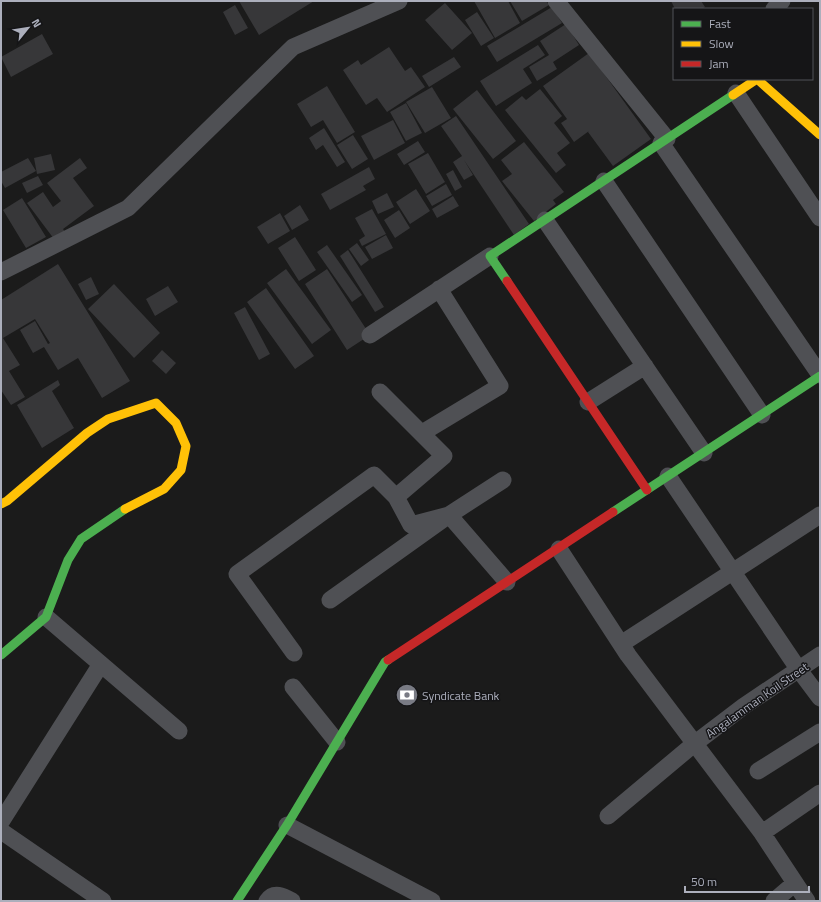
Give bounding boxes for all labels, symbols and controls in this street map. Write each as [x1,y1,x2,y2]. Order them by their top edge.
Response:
north arrow [8,8,48,48]
legend [673,8,813,80]
text: Fast [709,14,732,33]
text: N [28,16,45,30]
text: Slow [709,34,734,53]
text: Jam [709,54,729,73]
street label: Angalamman Koil Street [702,657,813,743]
bank icon: Syndicate Bank [394,682,420,708]
place label: Syndicate Bank [422,686,500,705]
scale bar [685,868,809,894]
text: 50 m [691,872,717,891]

